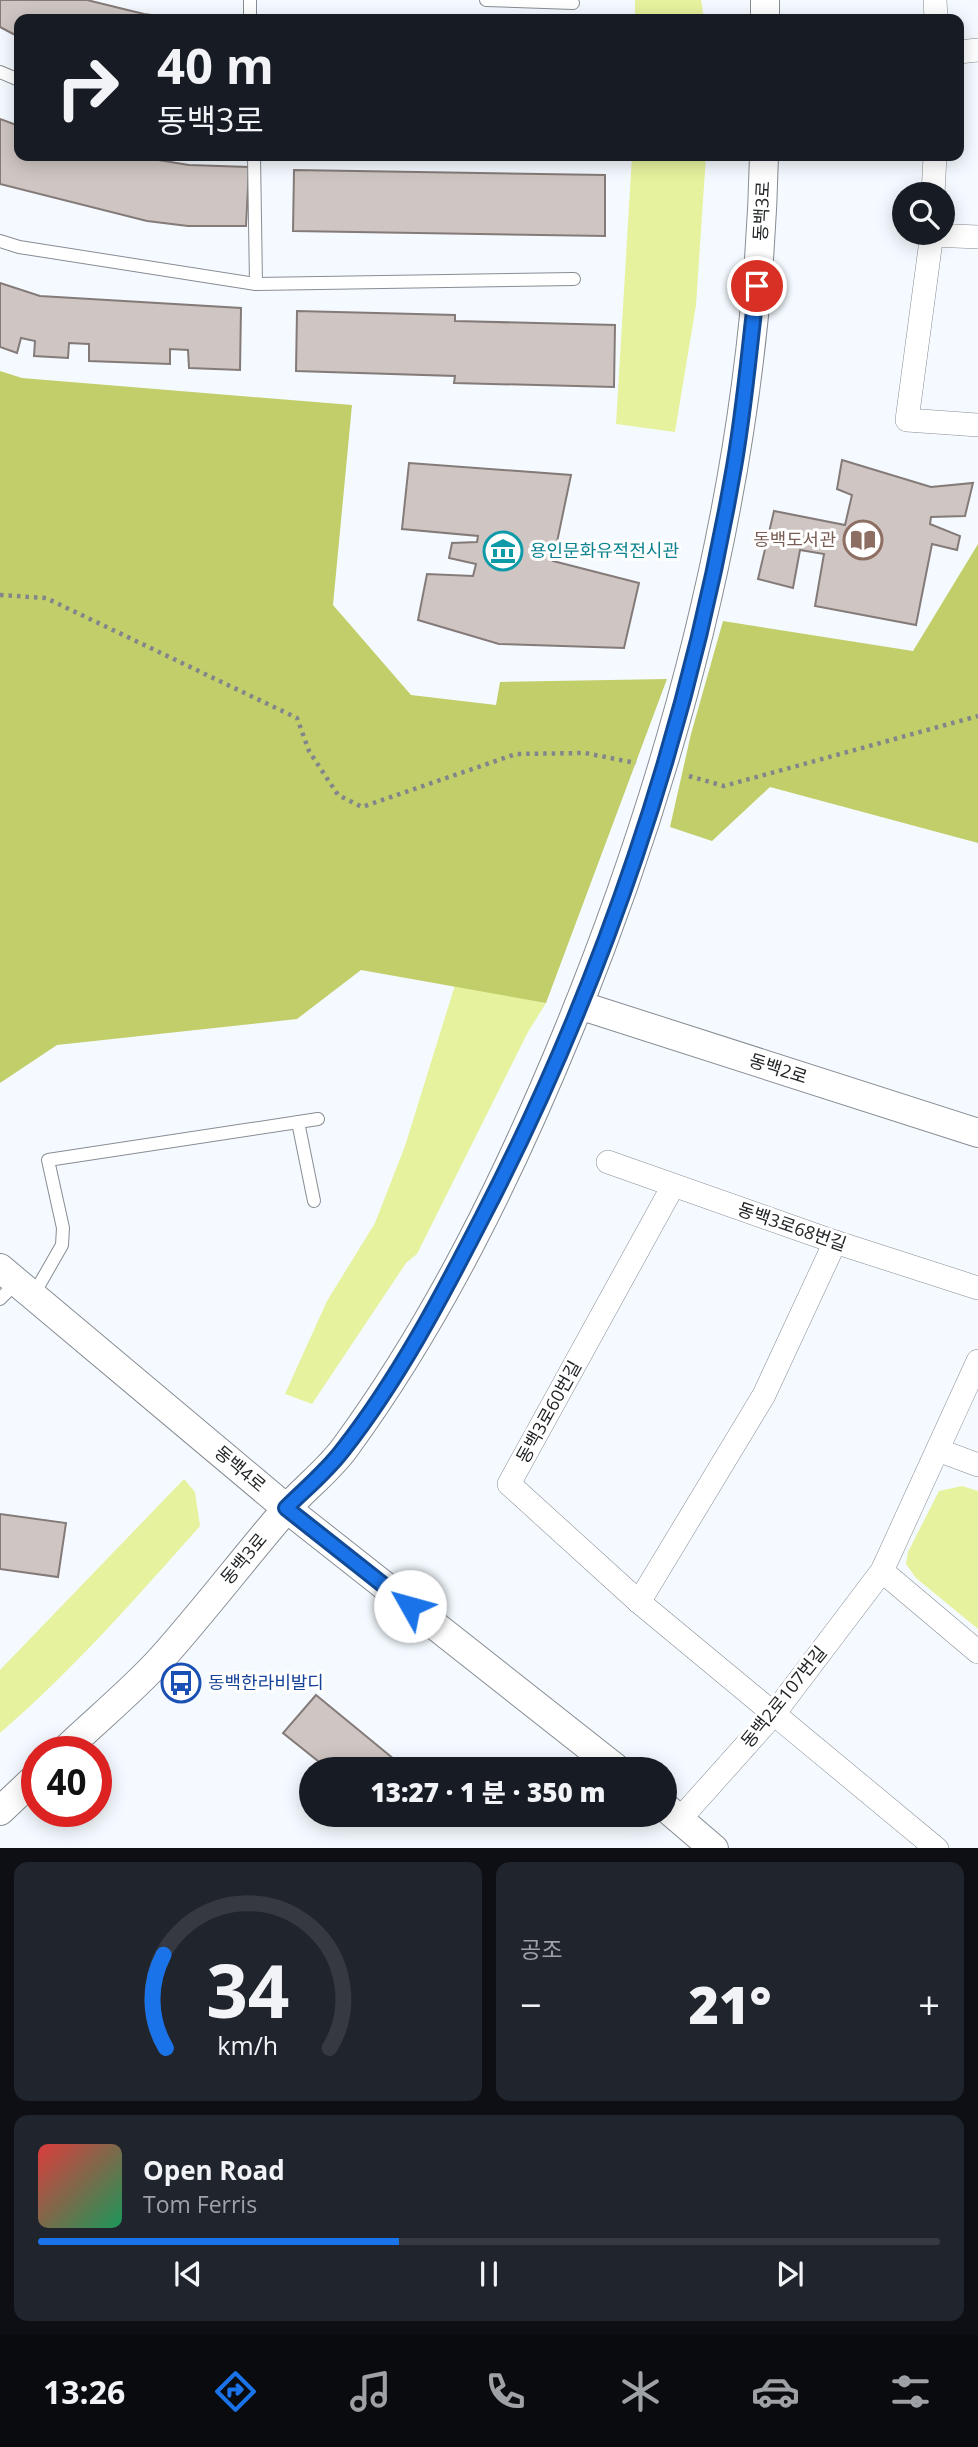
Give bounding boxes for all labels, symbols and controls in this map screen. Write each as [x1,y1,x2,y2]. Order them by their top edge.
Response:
text: 40 m [157,32,274,98]
icon: right [42,42,133,133]
text: 동백3로 [157,98,264,141]
street label: 동백3로 [747,180,775,242]
map controls [892,182,955,245]
button: search [892,182,955,245]
pin [727,256,787,316]
icon: arrive [738,267,776,305]
library icon: 동백도서관 [842,519,884,561]
place label: 동백도서관 [753,527,836,551]
museum icon: 용인문화유적전시관 [482,530,524,572]
place label: 용인문화유적전시관 [530,538,679,562]
street label: 동백2로 [746,1047,811,1089]
street label: 동백3로68번길 [735,1196,850,1256]
street label: 동백3로60번길 [510,1356,586,1467]
street label: 동백4로 [210,1440,271,1497]
street label: 동백3로 [215,1528,272,1589]
position arrow [373,1569,447,1643]
street label: 동백2로107번길 [735,1641,832,1752]
bus stop icon: 동백한라비발디 [160,1662,202,1704]
place label: 동백한라비발디 [208,1670,324,1694]
speed limit sign: 40 [21,1736,112,1827]
text: 13:27 · 1 분 · 350 m [371,1774,605,1810]
text: 공조 [520,1933,562,1965]
text: 34 [206,1940,290,2039]
text: 21° [689,1968,771,2039]
text: − [520,1978,542,2030]
text: + [918,1978,940,2030]
text: km/h [218,2027,278,2061]
text: Open Road [143,2152,285,2188]
text: Tom Ferris [143,2188,257,2220]
icon: previous [169,2255,207,2293]
icon: pause [470,2255,508,2293]
icon: next [771,2255,809,2293]
icon: directions [211,2367,260,2416]
icon: music [346,2367,395,2416]
icon: phone [481,2367,530,2416]
icon: climate [616,2367,665,2416]
icon: car [751,2367,800,2416]
icon: filters [886,2367,935,2416]
text: 13:26 [43,2370,125,2413]

